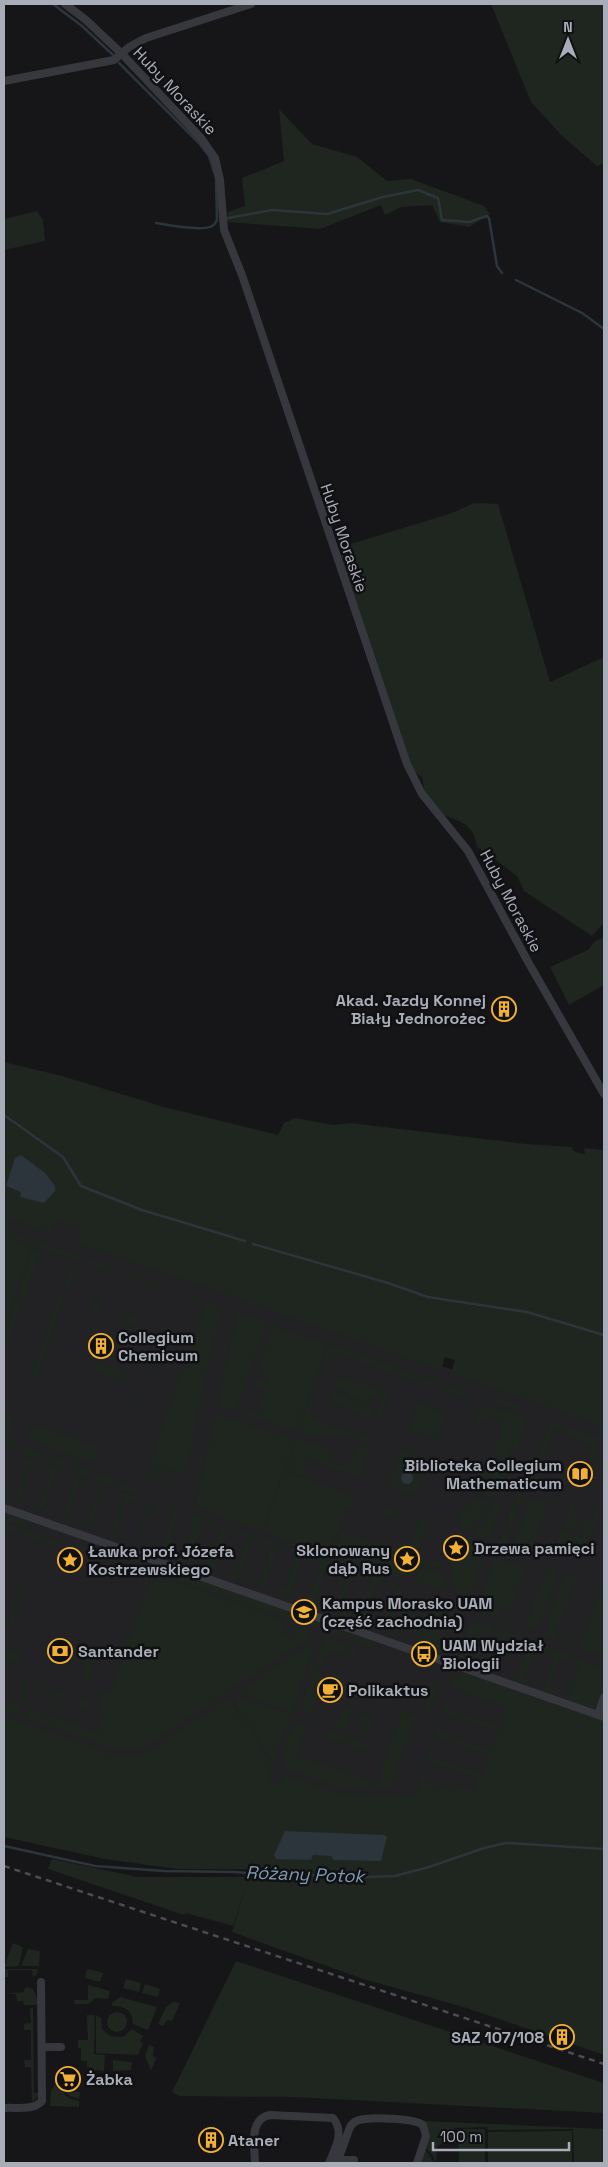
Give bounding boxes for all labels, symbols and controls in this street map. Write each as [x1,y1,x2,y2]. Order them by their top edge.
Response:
north arrow [543,15,593,65]
text: N [563,18,573,36]
street label: Huby Moraskie [129,42,221,140]
street label: Huby Moraskie [316,481,372,595]
street label: Huby Moraskie [475,846,547,956]
place label: Akad. Jazdy Konnej Biały Jednorożec [336,990,486,1029]
building icon: Akad. Jazdy Konnej Biały Jednorożec [491,996,517,1022]
place label: Collegium Chemicum [118,1327,198,1366]
building icon: Collegium Chemicum [88,1333,114,1359]
place label: Biblioteka Collegium Mathematicum [405,1455,562,1494]
library icon: Biblioteka Collegium Mathematicum [567,1461,593,1487]
place icon: Drzewa pamięci [443,1535,469,1561]
place label: Drzewa pamięci [474,1538,594,1559]
place label: Sklonowany dąb Rus [296,1540,390,1579]
place label: Ławka prof. Józefa Kostrzewskiego [88,1541,234,1580]
place icon: Sklonowany dąb Rus [394,1546,420,1572]
place icon: Ławka prof. Józefa Kostrzewskiego [57,1547,83,1573]
place label: Kampus Morasko UAM (część zachodnia) [322,1593,492,1632]
school or university icon: Kampus Morasko UAM (część zachodnia) [291,1599,317,1625]
place label: UAM Wydział Biologii [442,1635,544,1674]
bank icon: Santander [47,1638,73,1664]
place label: Santander [78,1641,159,1662]
bus stop icon: UAM Wydział Biologii [411,1641,437,1667]
cafe icon: Polikaktus [317,1677,343,1703]
place label: Polikaktus [348,1680,428,1701]
water label: Różany Potok [245,1860,367,1888]
building icon: SAZ 107/108 [549,2024,575,2050]
place label: SAZ 107/108 [451,2027,544,2048]
supermarket icon: Żabka [55,2066,81,2092]
place label: Żabka [86,2069,133,2090]
scale bar [433,2120,569,2152]
building icon: Ataner [198,2127,224,2153]
text: 100 m [440,2127,482,2146]
place label: Ataner [228,2130,280,2151]

